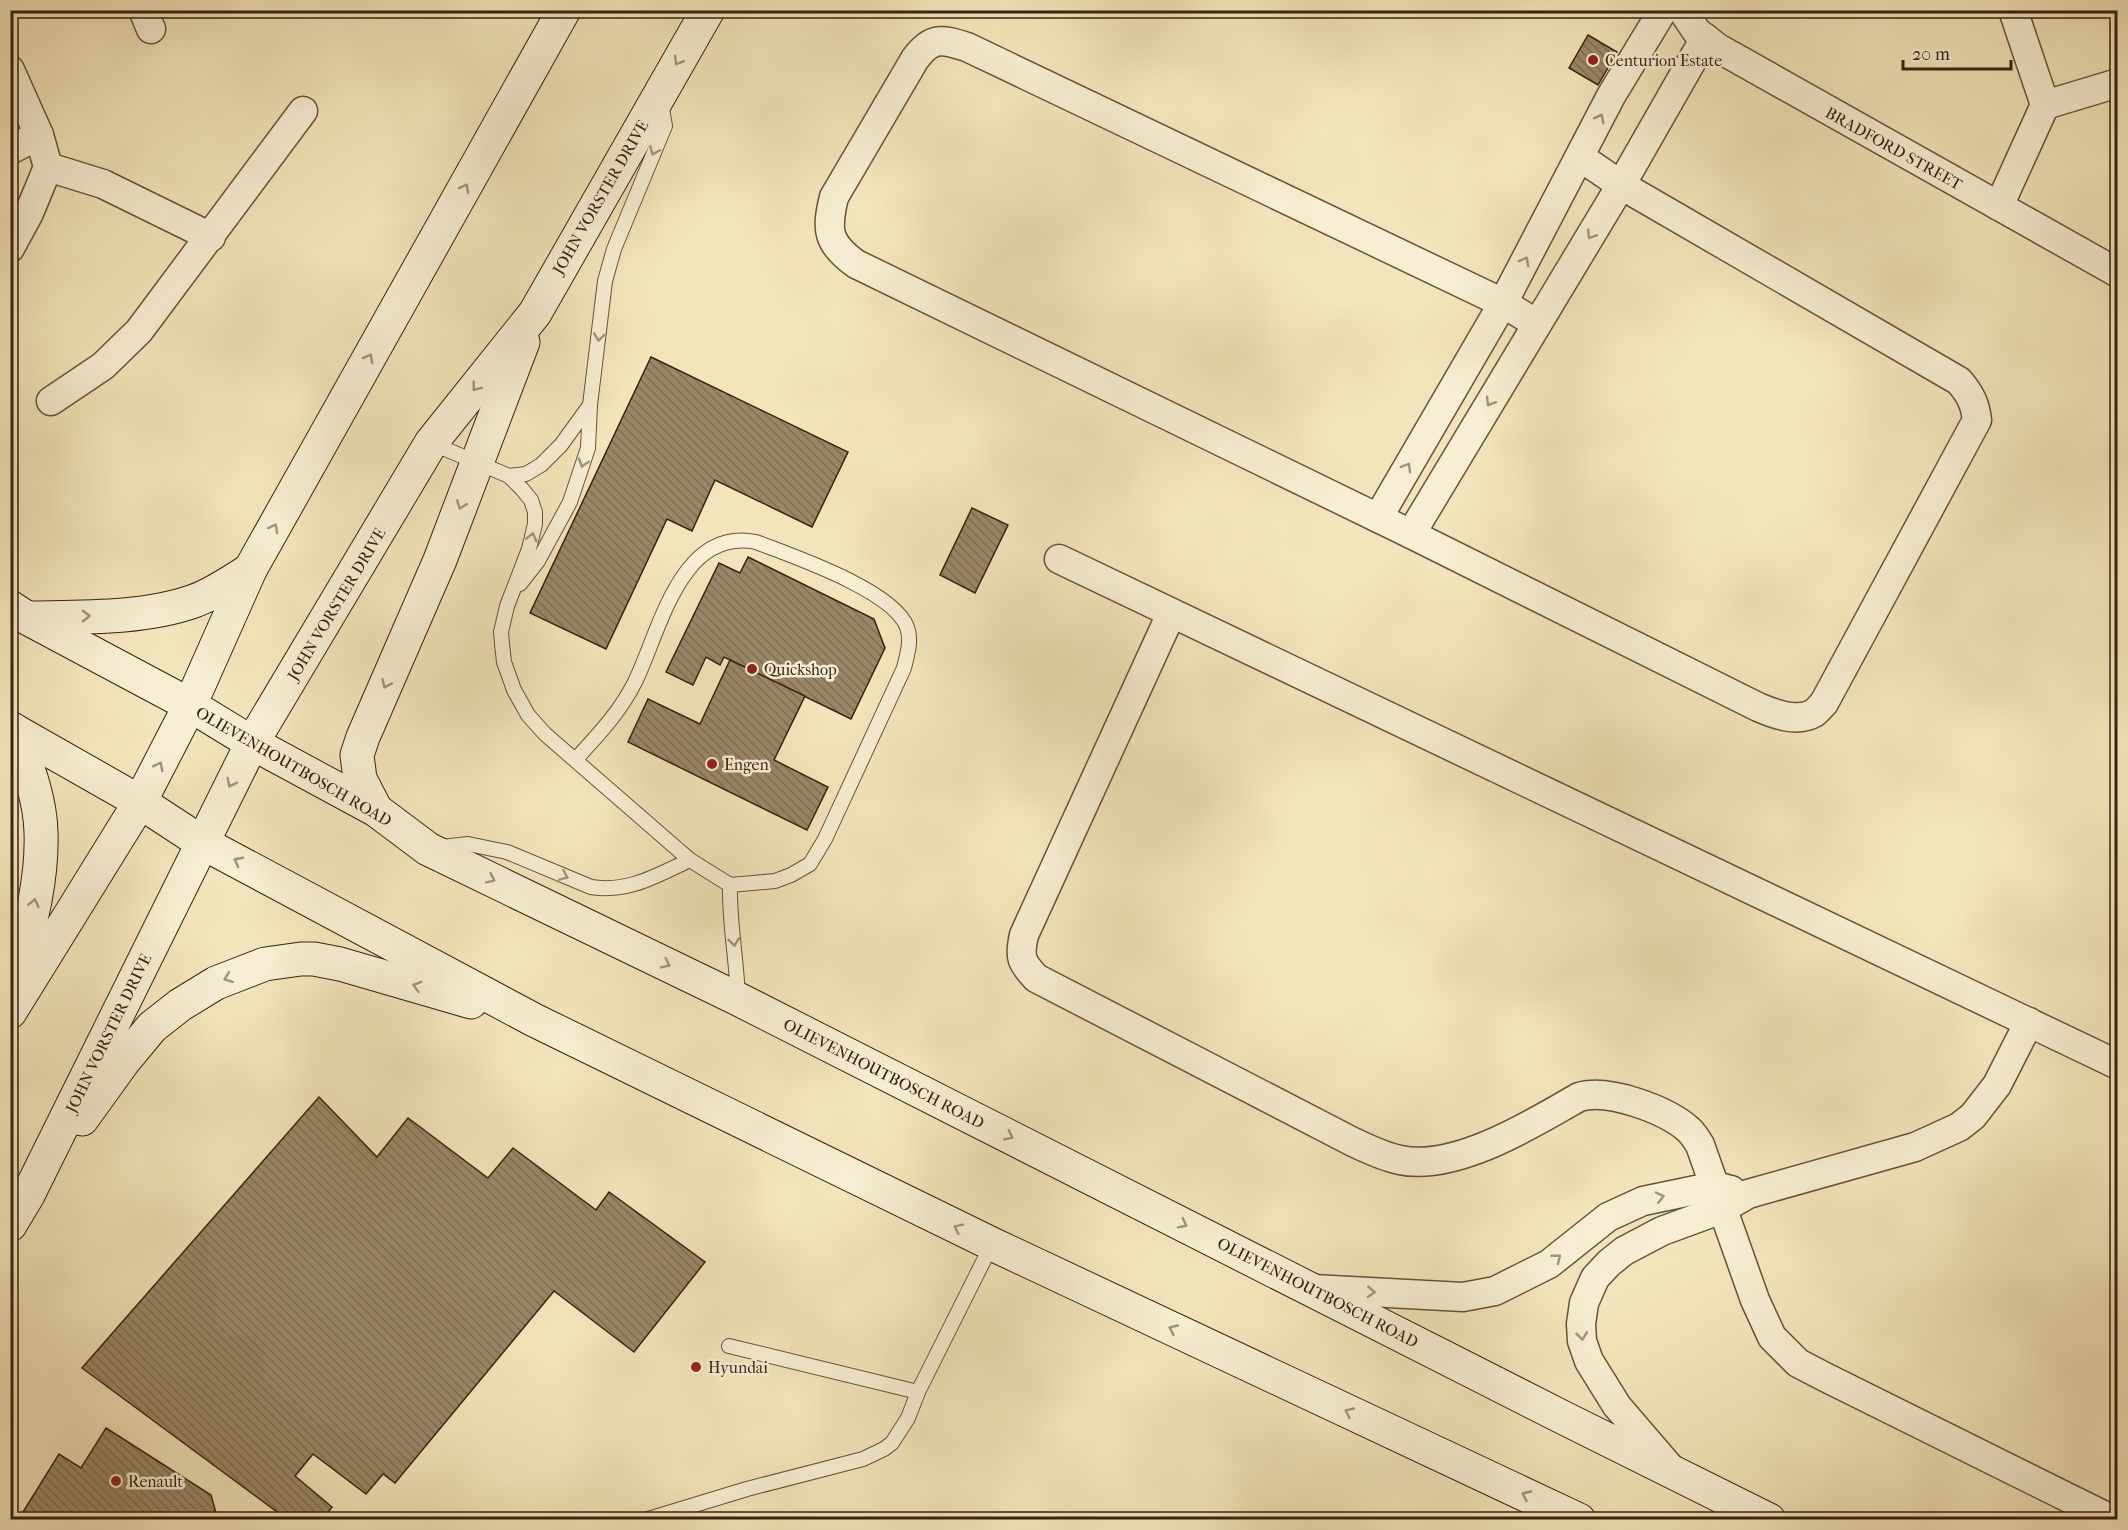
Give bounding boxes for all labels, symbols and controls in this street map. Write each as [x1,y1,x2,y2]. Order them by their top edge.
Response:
scale bar [1903,33,2011,71]
text: 20 m [1912,44,1950,65]
place label: Centurion Estate [1605,51,1722,70]
marker: Centurion Estate [1586,53,1600,67]
one-way arrow [674,55,685,65]
street label: BRADFORD STREET [1822,103,1966,194]
one-way arrow [1593,114,1604,124]
street label: JOHN VORSTER DRIVE [548,117,652,279]
one-way arrow [649,145,661,156]
one-way arrow [457,184,469,194]
one-way arrow [1586,229,1598,239]
one-way arrow [1518,257,1529,268]
one-way arrow [594,332,606,341]
one-way arrow [362,354,373,364]
one-way arrow [473,380,484,391]
one-way arrow [1486,396,1498,406]
one-way arrow [578,457,591,468]
one-way arrow [1400,463,1411,473]
one-way arrow [456,499,469,510]
one-way arrow [267,524,278,534]
street label: JOHN VORSTER DRIVE [282,524,390,686]
one-way arrow [524,532,537,542]
one-way arrow [81,610,90,623]
place label: Quickshop [764,660,837,679]
marker: Quickshop [745,662,759,676]
one-way arrow [381,678,393,689]
street label: OLIEVENHOUTBOSCH ROAD [193,702,395,830]
place label: Engen [724,755,770,774]
marker: Engen [705,757,719,771]
one-way arrow [152,761,163,772]
one-way arrow [227,777,239,788]
one-way arrow [233,857,244,868]
one-way arrow [558,869,569,881]
one-way arrow [484,872,495,883]
one-way arrow [27,898,40,908]
one-way arrow [727,937,740,946]
street label: JOHN VORSTER DRIVE [61,950,155,1118]
one-way arrow [660,956,671,968]
one-way arrow [224,971,235,983]
one-way arrow [412,981,423,993]
street label: OLIEVENHOUTBOSCH ROAD [780,1014,987,1132]
one-way arrow [1003,1129,1014,1140]
one-way arrow [1655,1191,1665,1204]
one-way arrow [1177,1217,1188,1228]
one-way arrow [954,1224,965,1235]
street label: OLIEVENHOUTBOSCH ROAD [1214,1233,1421,1351]
one-way arrow [1550,1254,1561,1265]
one-way arrow [1367,1286,1376,1299]
one-way arrow [1168,1325,1179,1337]
one-way arrow [1576,1331,1588,1340]
place label: Hyundai [708,1358,768,1377]
marker: Hyundai [689,1360,703,1374]
one-way arrow [1345,1407,1356,1419]
place label: Renault [128,1472,183,1491]
marker: Renault [109,1474,123,1488]
one-way arrow [1521,1490,1532,1502]

